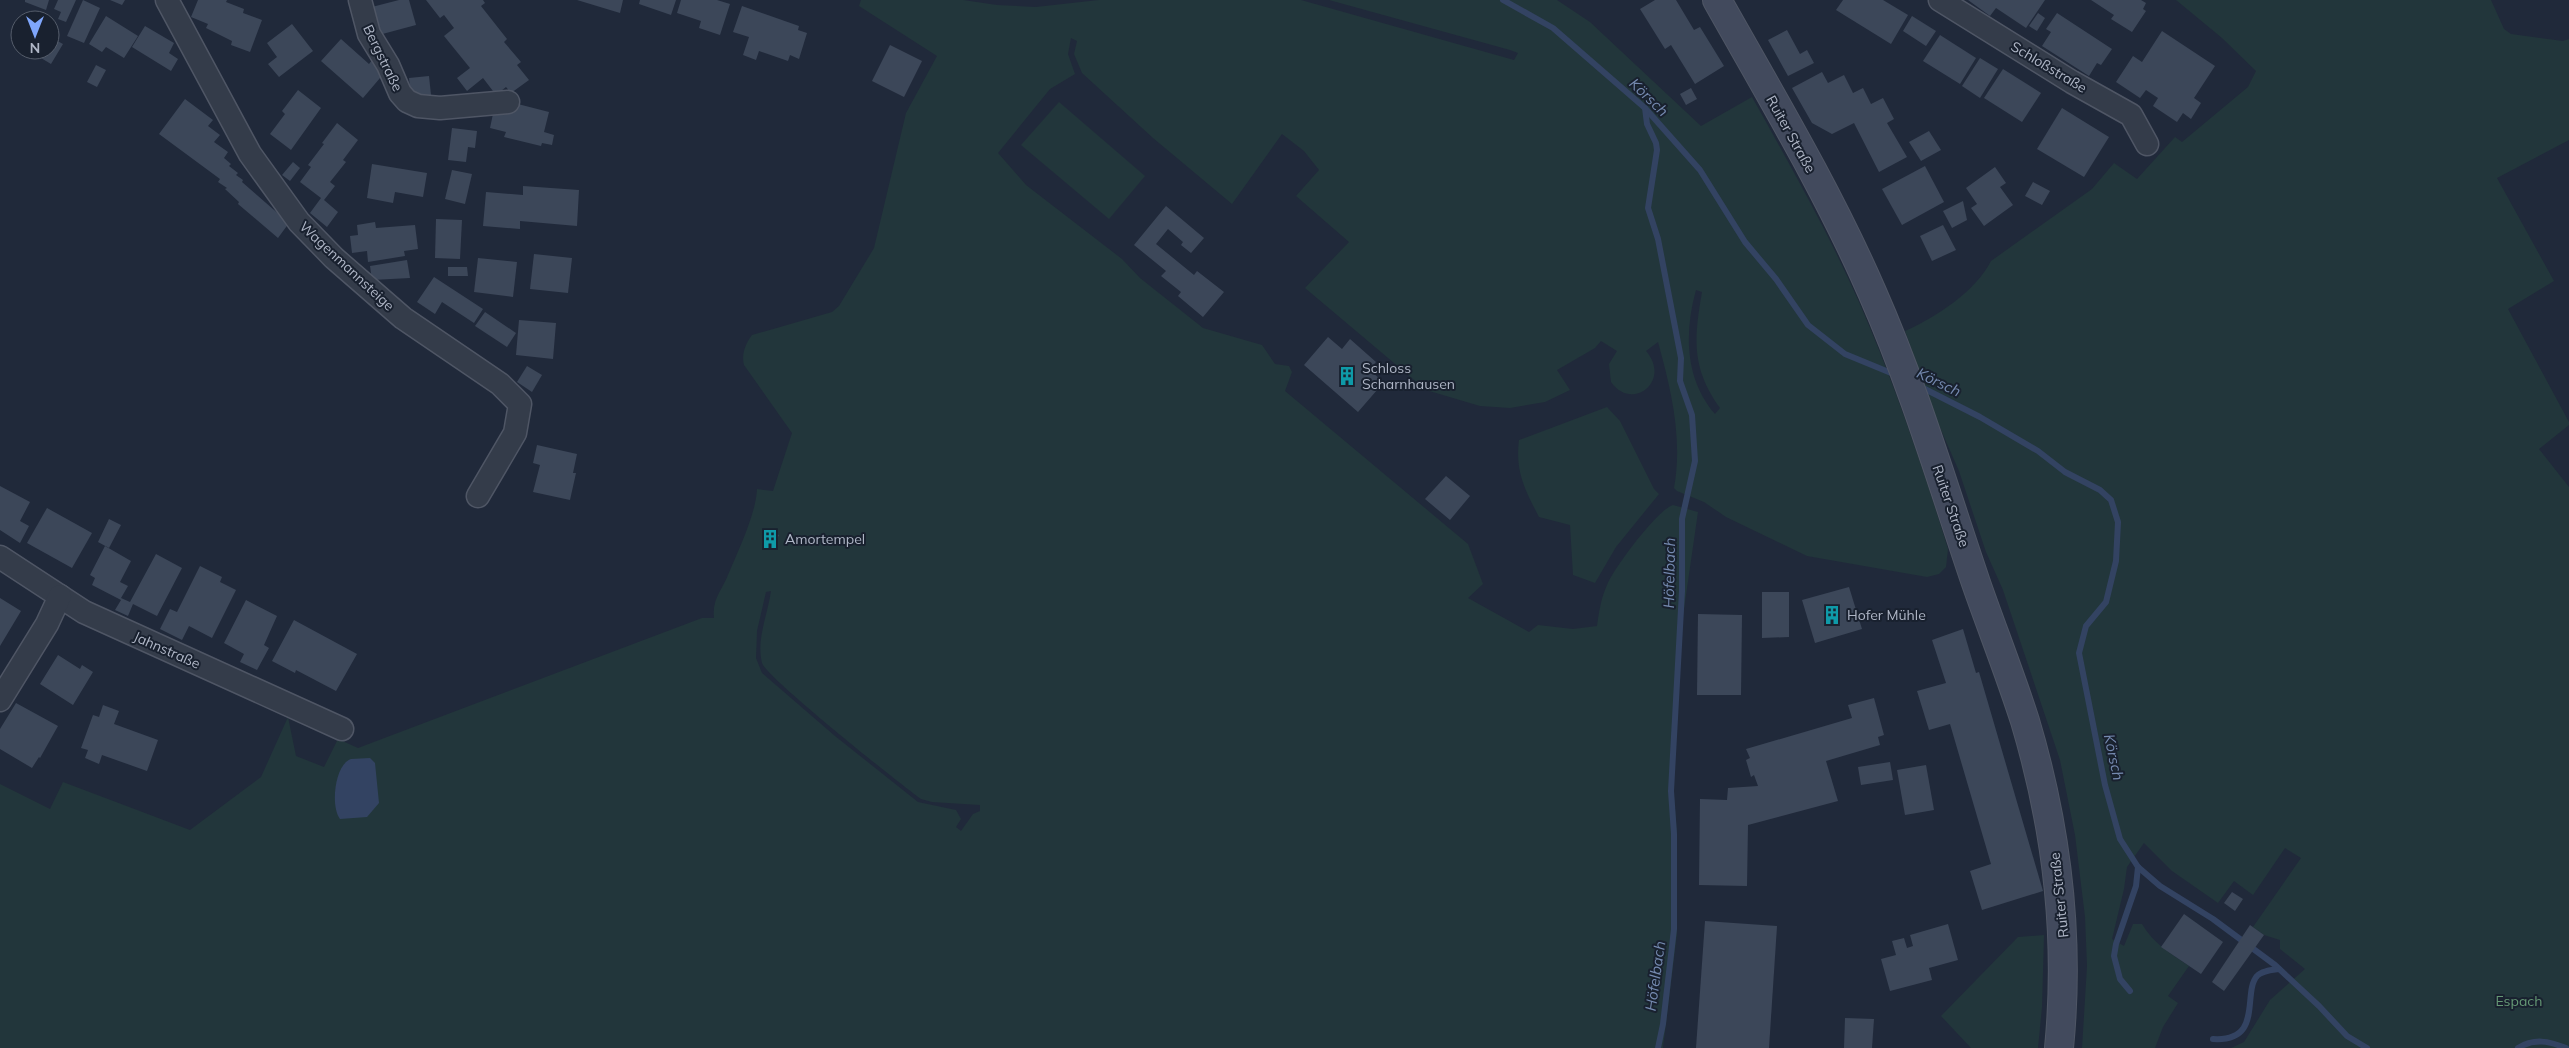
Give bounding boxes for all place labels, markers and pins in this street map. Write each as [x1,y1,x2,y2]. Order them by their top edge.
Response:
place label: Schloss Scharnhausen [1362,359,1455,393]
building icon: Schloss Scharnhausen [1336,365,1358,387]
building icon: Amortempel [759,528,781,550]
place label: Amortempel [785,530,865,548]
building icon: Hofer Mühle [1821,604,1843,626]
place label: Hofer Mühle [1847,606,1926,624]

